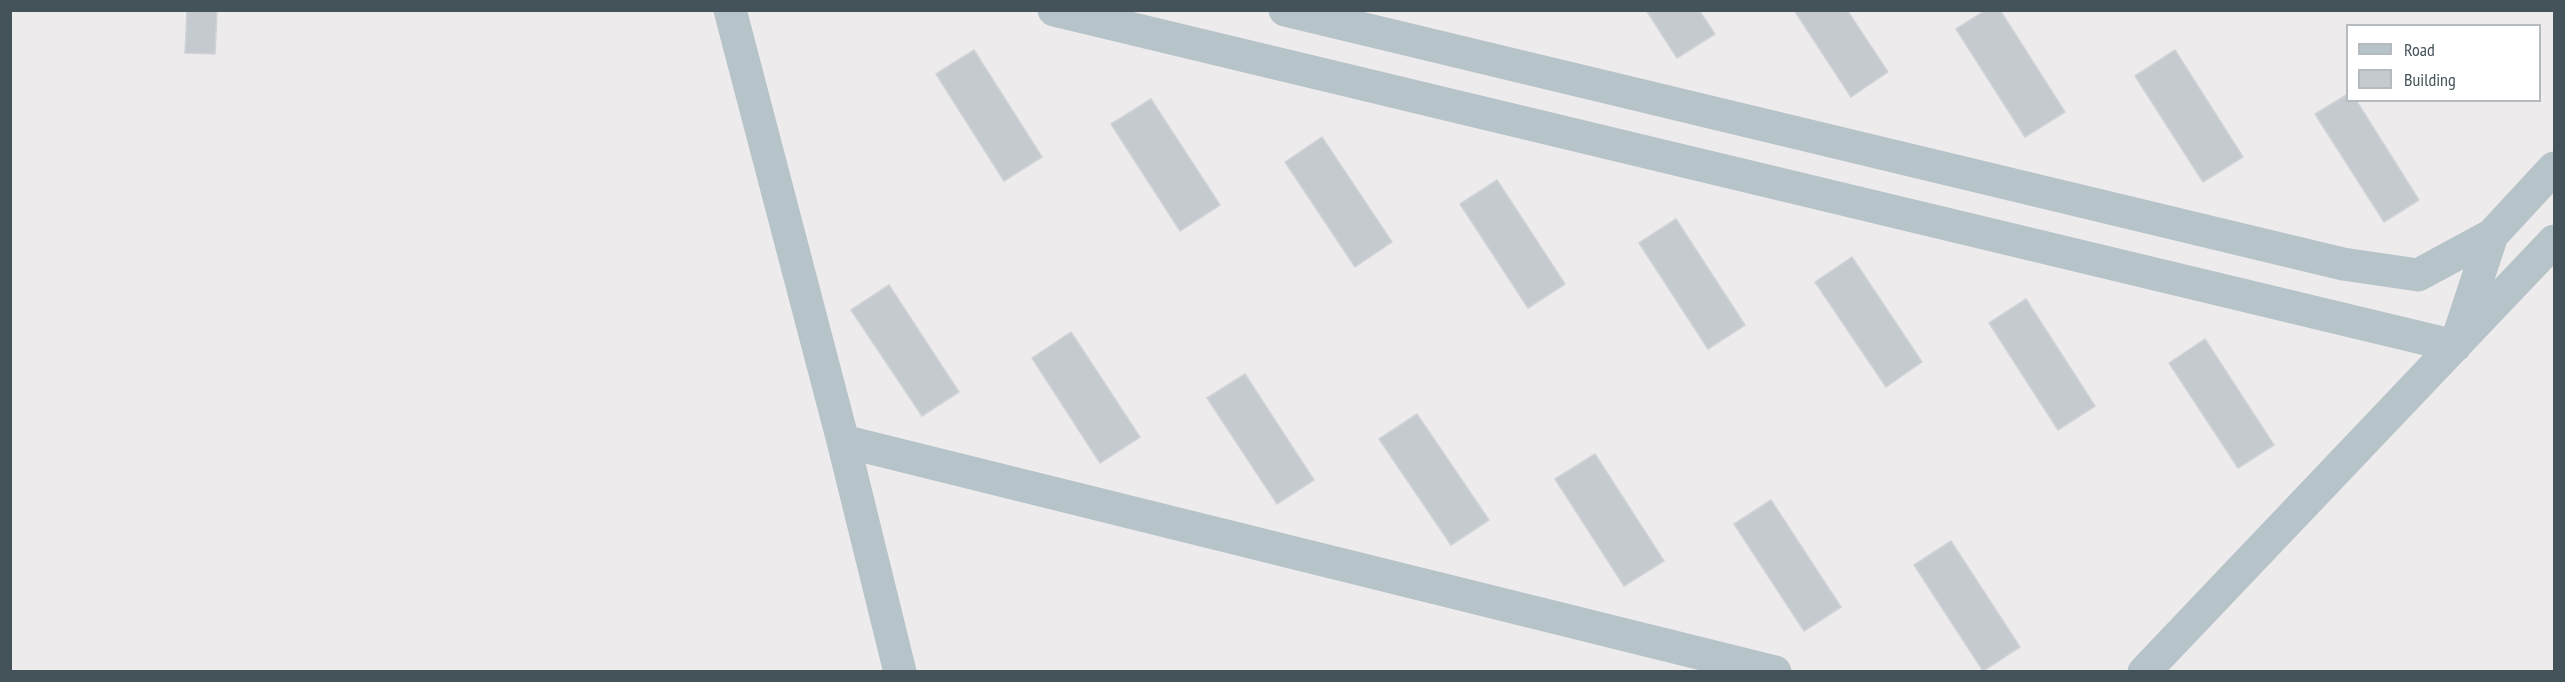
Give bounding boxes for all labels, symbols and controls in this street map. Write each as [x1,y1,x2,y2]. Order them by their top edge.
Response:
legend [2346,24,2541,102]
text: Road [2404,38,2435,61]
text: Building [2404,68,2456,91]

